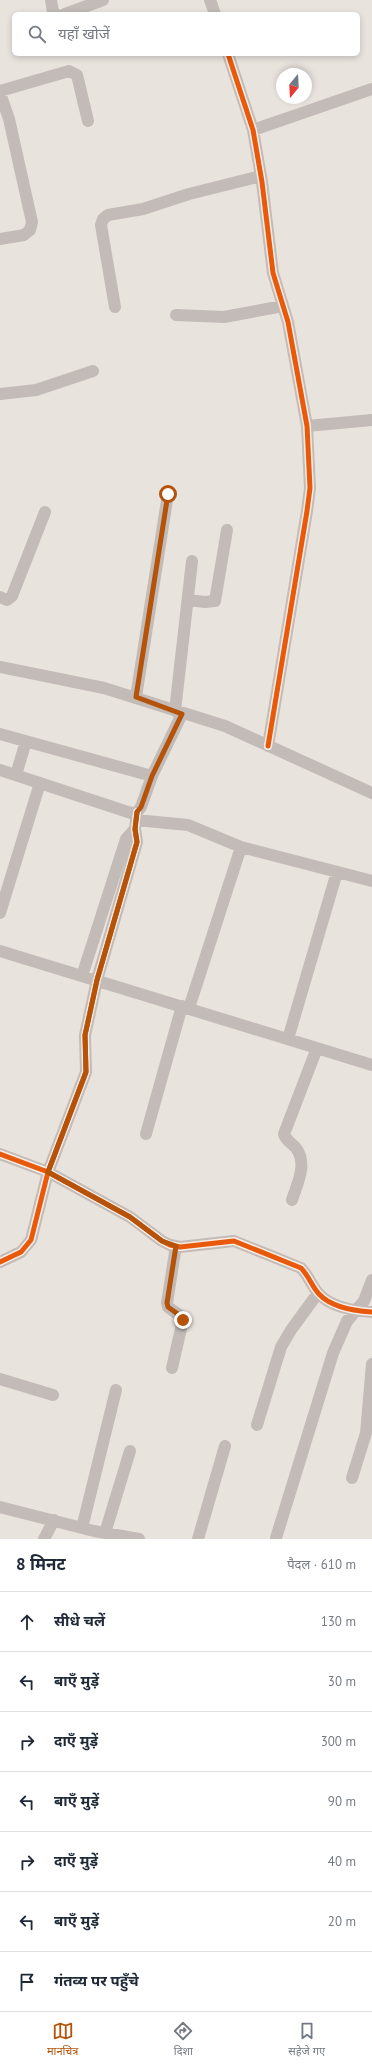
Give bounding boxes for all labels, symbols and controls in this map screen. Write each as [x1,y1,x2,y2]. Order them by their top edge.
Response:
search box [12,12,360,56]
icon: search [26,23,48,45]
text: यहाँ खोजें [58,24,110,43]
north arrow [276,68,312,104]
route start [159,485,177,503]
route end [174,1311,192,1329]
text: 8 मिनट [16,1553,66,1575]
text: पैदल · 610 m [287,1556,356,1573]
icon: ahead [16,1611,38,1633]
text: सीधे चलें [54,1611,105,1630]
text: 130 m [321,1613,356,1630]
icon: left [16,1671,38,1693]
text: बाएँ मुड़ें [54,1671,99,1690]
text: 30 m [328,1673,356,1690]
icon: right [16,1731,38,1753]
text: दाएँ मुड़ें [54,1731,98,1750]
text: 300 m [321,1733,356,1750]
icon: left [16,1791,38,1813]
text: बाएँ मुड़ें [54,1791,99,1810]
text: 90 m [328,1793,356,1810]
icon: right [16,1851,38,1873]
text: दाएँ मुड़ें [54,1851,98,1870]
text: 40 m [328,1853,356,1870]
icon: left [16,1911,38,1933]
text: बाएँ मुड़ें [54,1911,99,1930]
text: 20 m [328,1913,356,1930]
icon: arrive [16,1971,38,1993]
text: गंतव्य पर पहुँचे [54,1971,139,1990]
tab: मानचित्र [47,2020,78,2059]
tab: दिशा [172,2020,194,2059]
tab: सहेजे गए [288,2020,325,2059]

